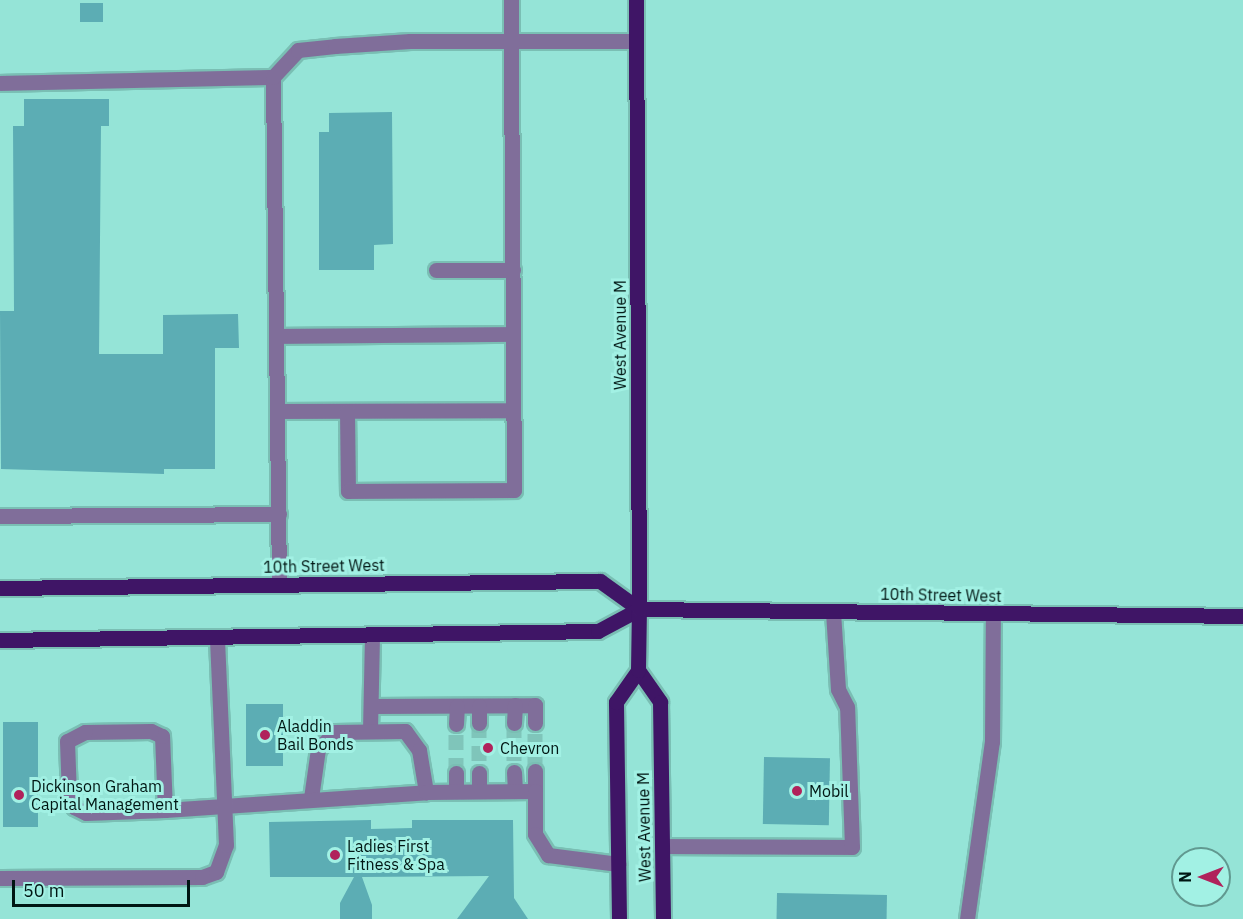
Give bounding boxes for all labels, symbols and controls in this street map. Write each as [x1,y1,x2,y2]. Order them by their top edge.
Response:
street label: West Avenue M [610,280,630,390]
street label: 10th Street West [263,555,385,577]
street label: 10th Street West [880,584,1002,606]
place label: Aladdin Bail Bonds [277,716,354,754]
marker: Aladdin Bail Bonds [258,728,272,742]
place label: Chevron [500,738,559,758]
marker: Chevron [481,741,495,755]
street label: West Avenue M [633,772,655,882]
place label: Dickinson Graham Capital Management [31,776,179,814]
place label: Mobil [809,781,849,801]
marker: Mobil [790,784,804,798]
marker: Dickinson Graham Capital Management [12,788,26,802]
place label: Ladies First Fitness & Spa [347,836,445,874]
north arrow [1171,847,1231,907]
marker: Ladies First Fitness & Spa [328,848,342,862]
scale bar [15,868,194,906]
text: N [1175,871,1195,883]
text: 50 m [23,879,65,902]

